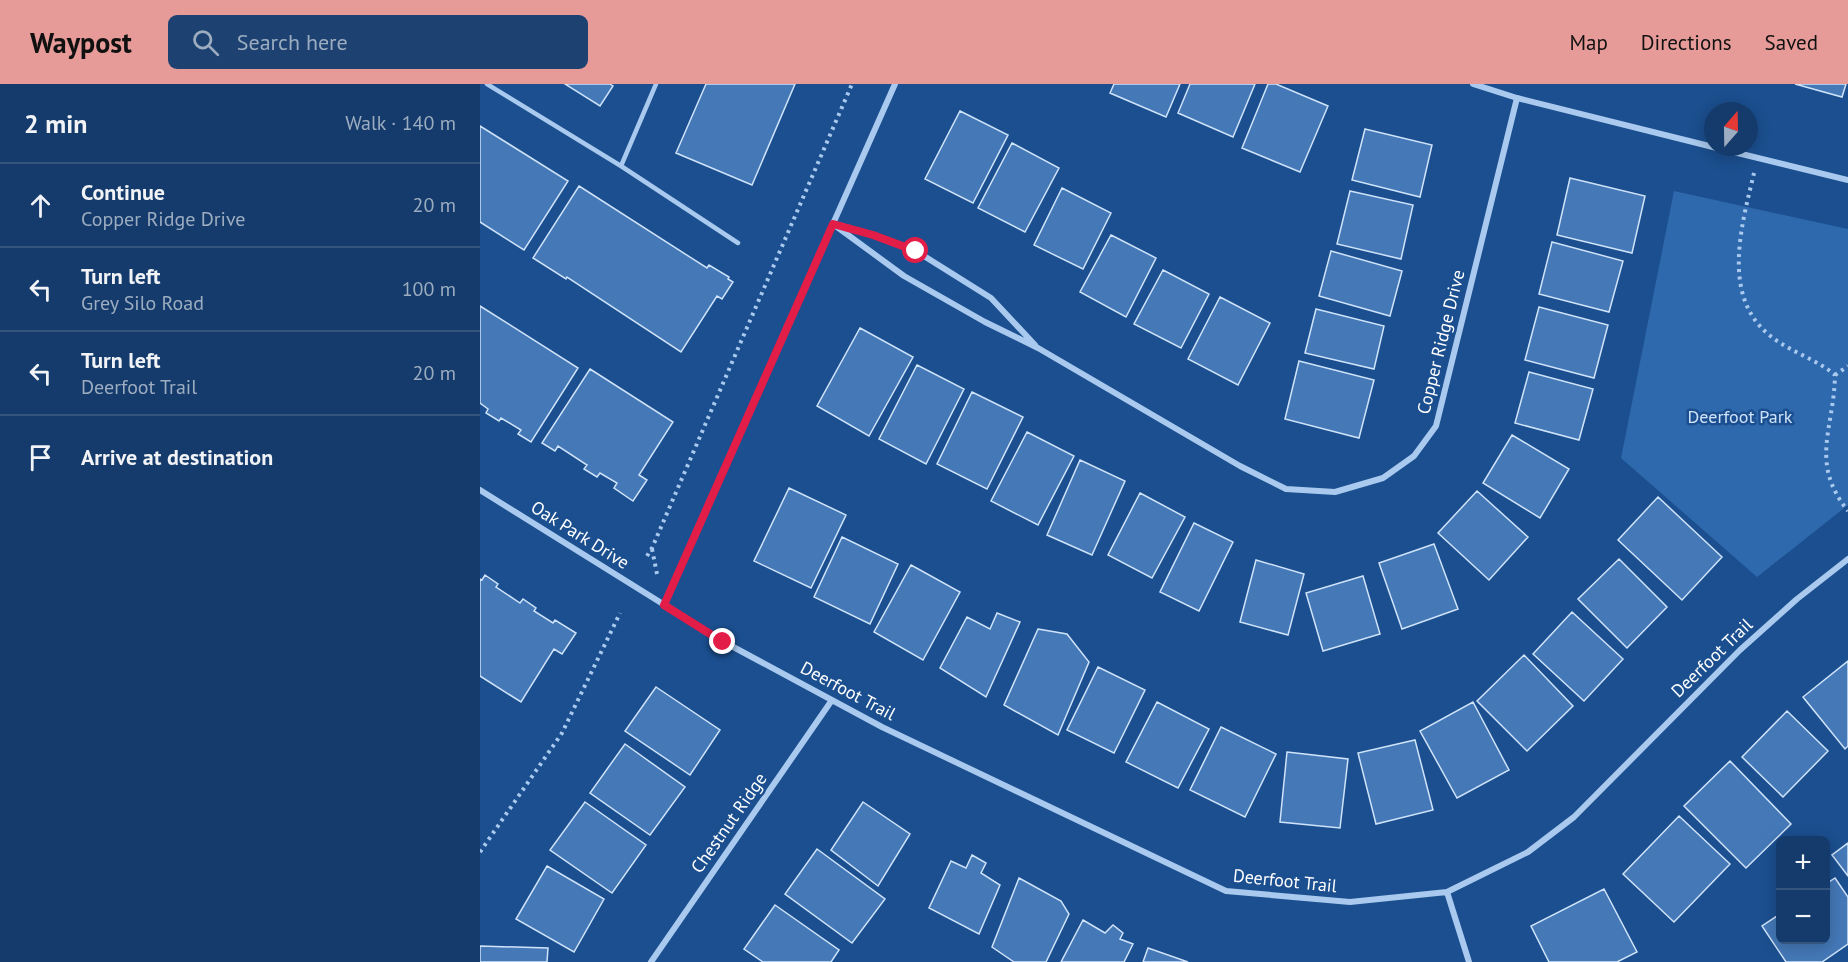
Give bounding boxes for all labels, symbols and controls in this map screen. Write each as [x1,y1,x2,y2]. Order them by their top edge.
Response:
search box [168,15,588,69]
text: Waypost [30,24,132,61]
icon: search [189,26,222,59]
text: Search here [237,28,348,56]
text: Map [1569,29,1608,56]
text: Directions [1641,29,1732,56]
text: Saved [1765,29,1818,56]
north arrow [1704,102,1758,156]
text: 2 min [24,107,87,140]
text: Walk · 140 m [345,110,456,136]
text: Continue [81,178,165,206]
icon: ahead [24,189,57,222]
text: 20 m [413,192,456,218]
text: Copper Ridge Drive [81,206,245,232]
route start [902,237,928,263]
text: Turn left [81,262,161,290]
street label: Copper Ridge Drive [1411,267,1470,416]
icon: left [24,273,57,306]
text: 100 m [402,276,456,302]
text: Grey Silo Road [81,290,204,316]
text: Turn left [81,346,161,374]
icon: left [24,357,57,390]
text: 20 m [413,360,456,386]
text: Deerfoot Trail [81,374,197,400]
park label: Deerfoot Park [1688,405,1793,428]
icon: arrive [24,441,57,474]
text: Arrive at destination [81,443,273,471]
street label: Oak Park Drive [527,495,634,574]
street label: Deerfoot Trail [1666,613,1758,702]
route end [709,628,735,654]
street label: Deerfoot Trail [797,656,900,726]
street label: Chestnut Ridge [685,768,772,877]
map controls [1776,836,1830,944]
button: + [1776,836,1830,890]
street label: Deerfoot Trail [1232,864,1339,897]
button: − [1776,890,1830,944]

